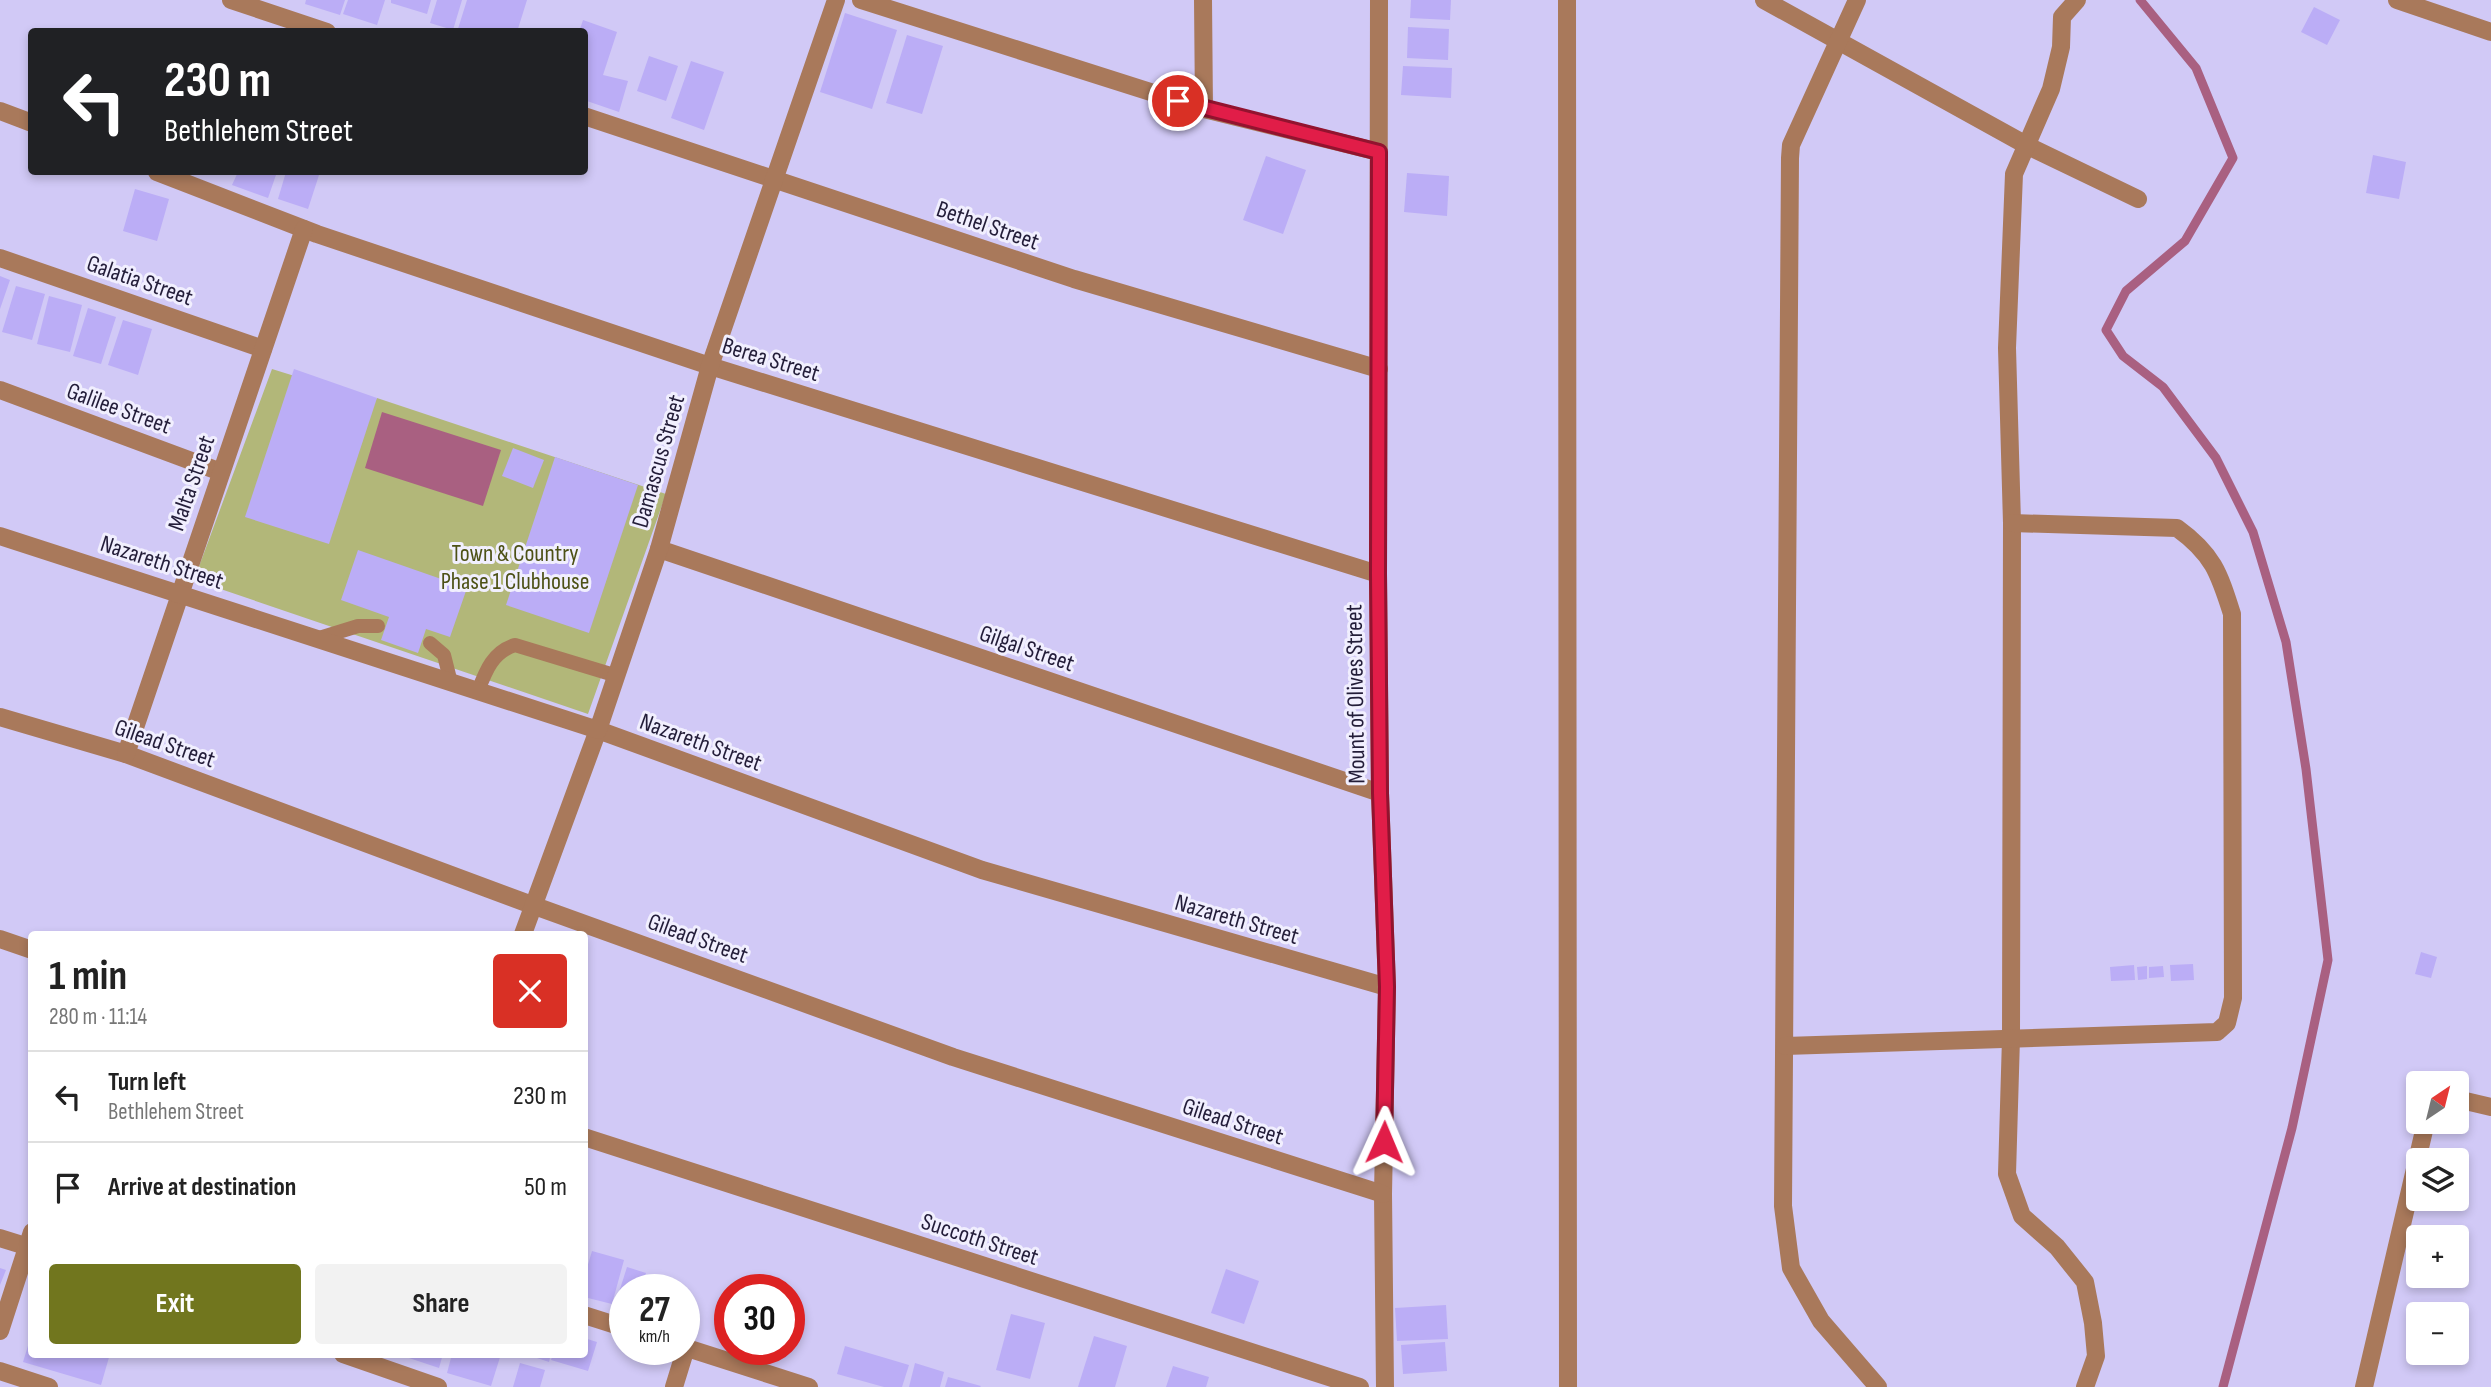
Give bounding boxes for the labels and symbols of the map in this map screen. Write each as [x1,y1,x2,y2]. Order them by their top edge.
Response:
pin [1148,71,1208,131]
street label: Bethel Street [933,194,1043,257]
street label: Galatia Street [83,249,197,312]
street label: Berea Street [719,331,823,388]
street label: Galilee Street [63,376,175,441]
street label: Damascus Street [626,391,691,531]
street label: Malta Street [162,432,221,535]
street label: Nazareth Street [97,529,227,596]
park label: Town & Country Phase 1 Clubhouse [441,539,589,596]
street label: Mount of Olives Street [1339,604,1372,784]
street label: Gilgal Street [976,619,1078,678]
street label: Nazareth Street [636,707,766,778]
street label: Gilead Street [111,713,219,774]
street label: Nazareth Street [1172,888,1302,951]
street label: Gilead Street [644,907,752,970]
north arrow [2406,1071,2469,1134]
street label: Gilead Street [1179,1092,1287,1151]
position arrow [1347,1105,1421,1179]
street label: Succoth Street [918,1207,1042,1272]
speed limit sign: 30 [714,1274,805,1365]

